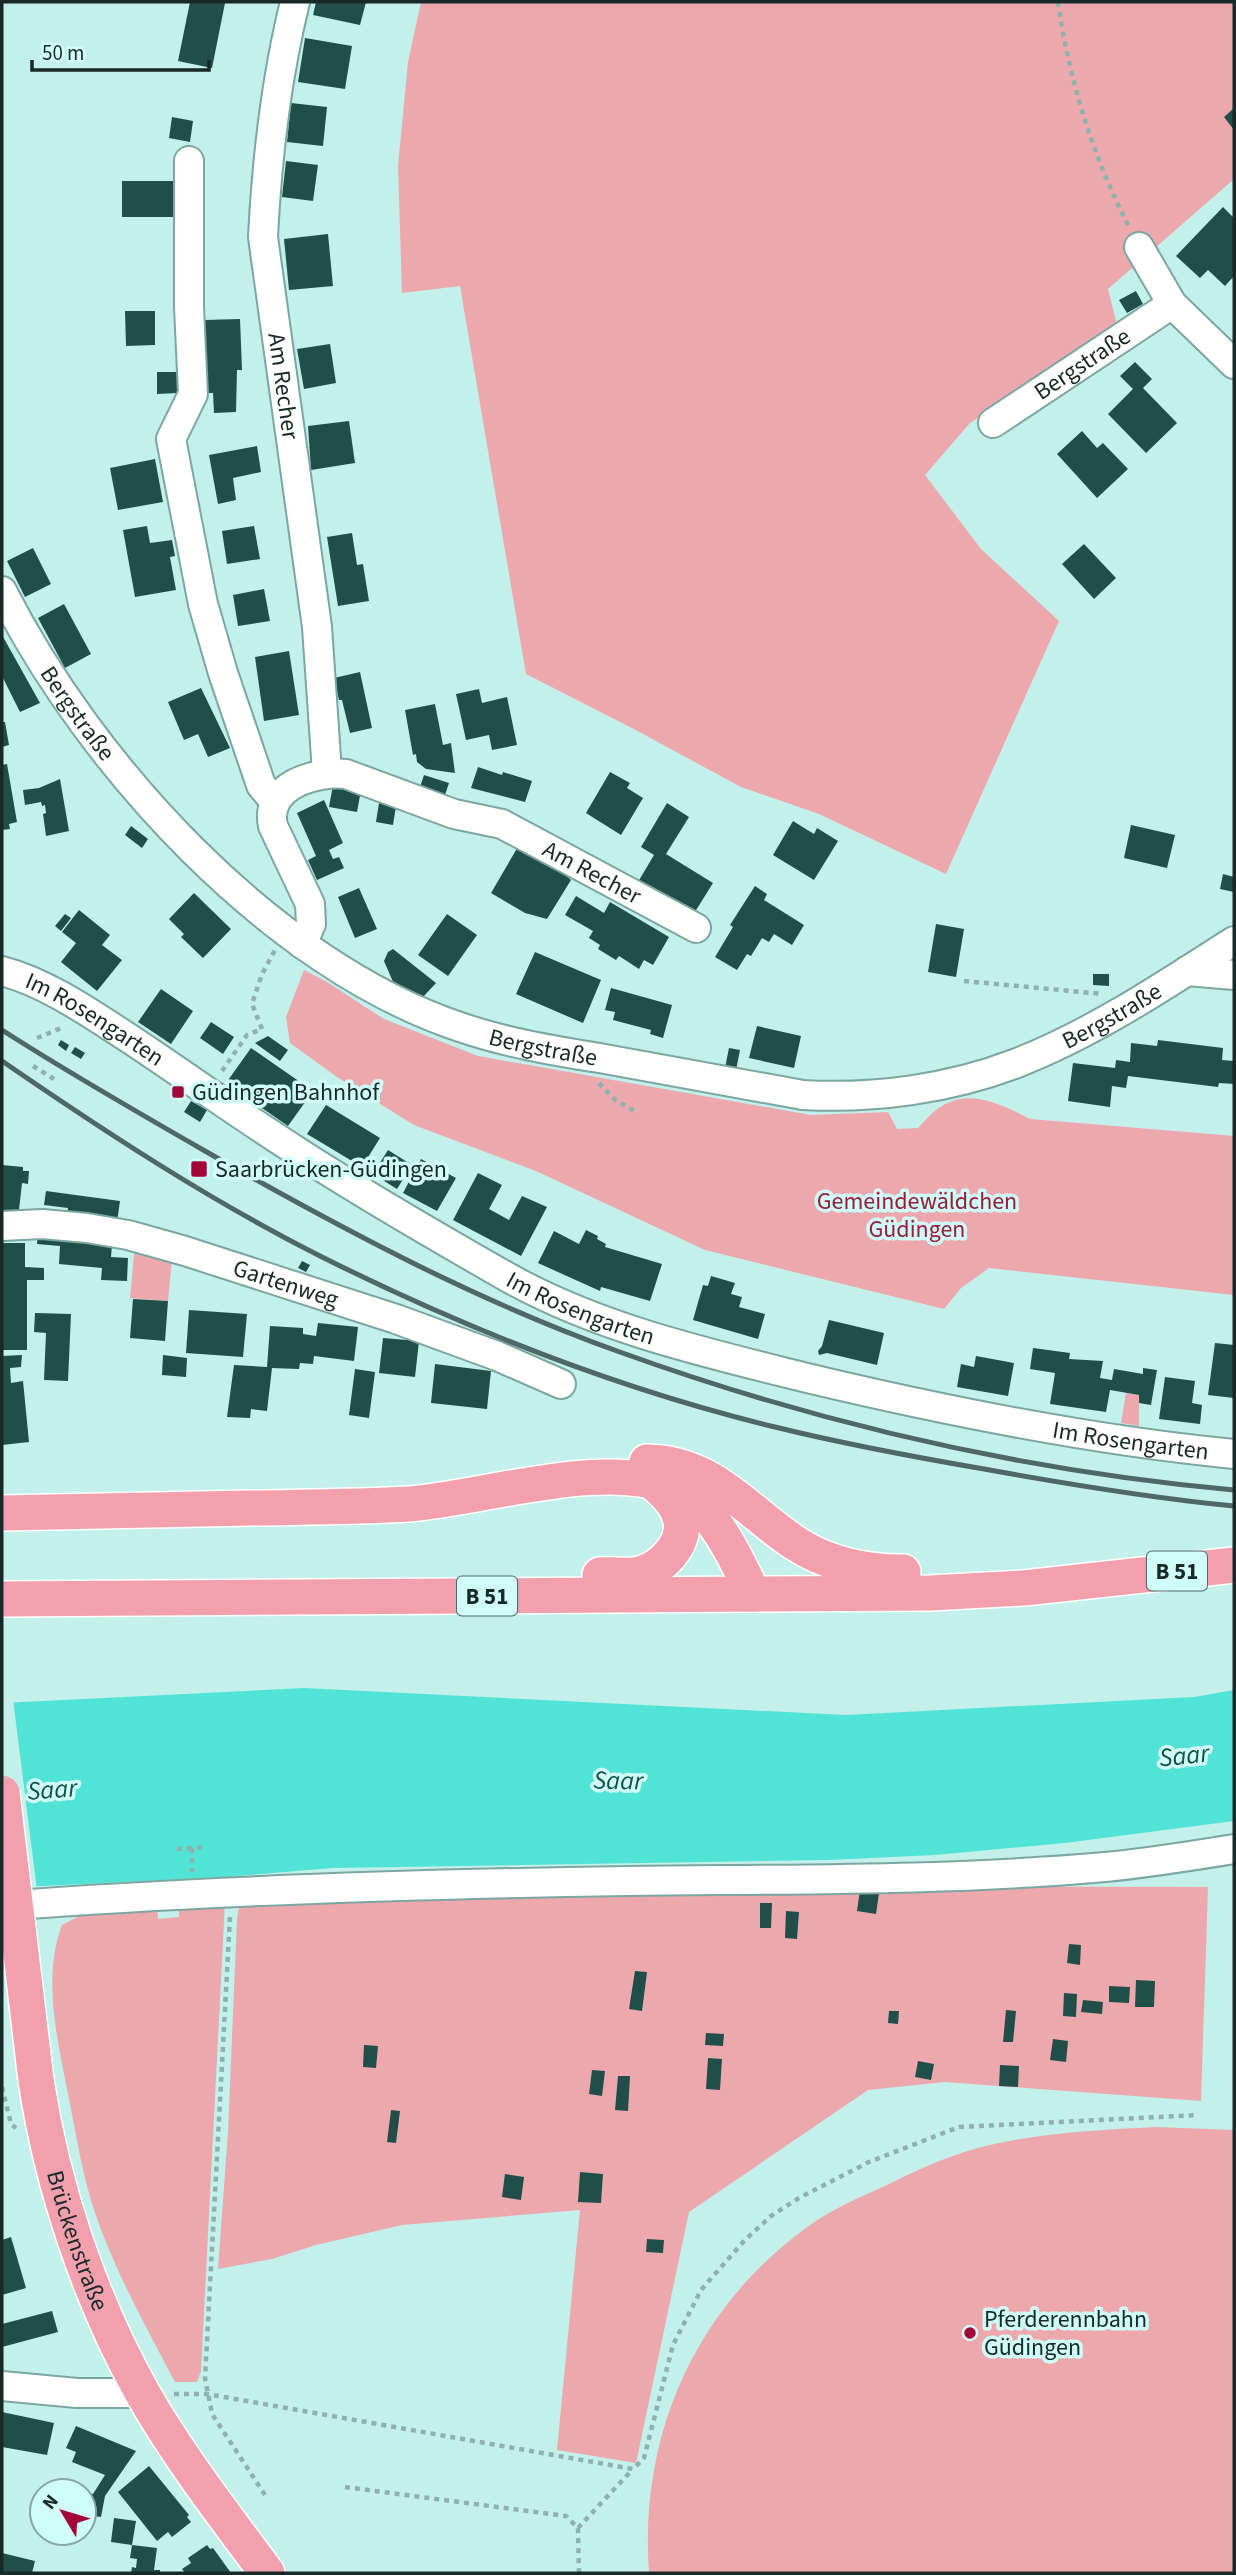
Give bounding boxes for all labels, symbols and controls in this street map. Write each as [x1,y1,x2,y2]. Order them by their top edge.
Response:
scale bar [32,28,208,72]
text: 50 m [42,38,84,68]
street label: Bergstraße [1027,319,1138,409]
street label: Am Recher [258,331,308,442]
street label: Bergstraße [31,659,123,769]
street label: Am Recher [536,832,648,914]
street label: Im Rosengarten [20,964,171,1075]
street label: Bergstraße [1056,974,1169,1059]
street label: Bergstraße [485,1020,600,1075]
place label: Güdingen Bahnhof [192,1075,380,1110]
marker: Güdingen Bahnhof [170,1084,186,1100]
place label: Saarbrücken-Güdingen [215,1152,447,1187]
marker: Saarbrücken-Güdingen [189,1159,209,1179]
park label: Gemeindewäldchen Güdingen [817,1184,1017,1247]
street label: Gartenweg [228,1251,343,1317]
street label: Im Rosengarten [500,1263,659,1355]
street label: Im Rosengarten [1050,1413,1211,1469]
road number: B 51 [1147,1552,1207,1590]
road number: B 51 [457,1576,517,1616]
water label: Saar [1157,1734,1212,1777]
water label: Saar [593,1762,644,1799]
water label: Saar [26,1769,79,1810]
street label: Brückenstraße [37,2167,117,2316]
place label: Pferderennbahn Güdingen [984,2302,1147,2365]
marker: Pferderennbahn Güdingen [962,2325,978,2341]
north arrow [28,2477,98,2547]
text: N [36,2489,65,2516]

